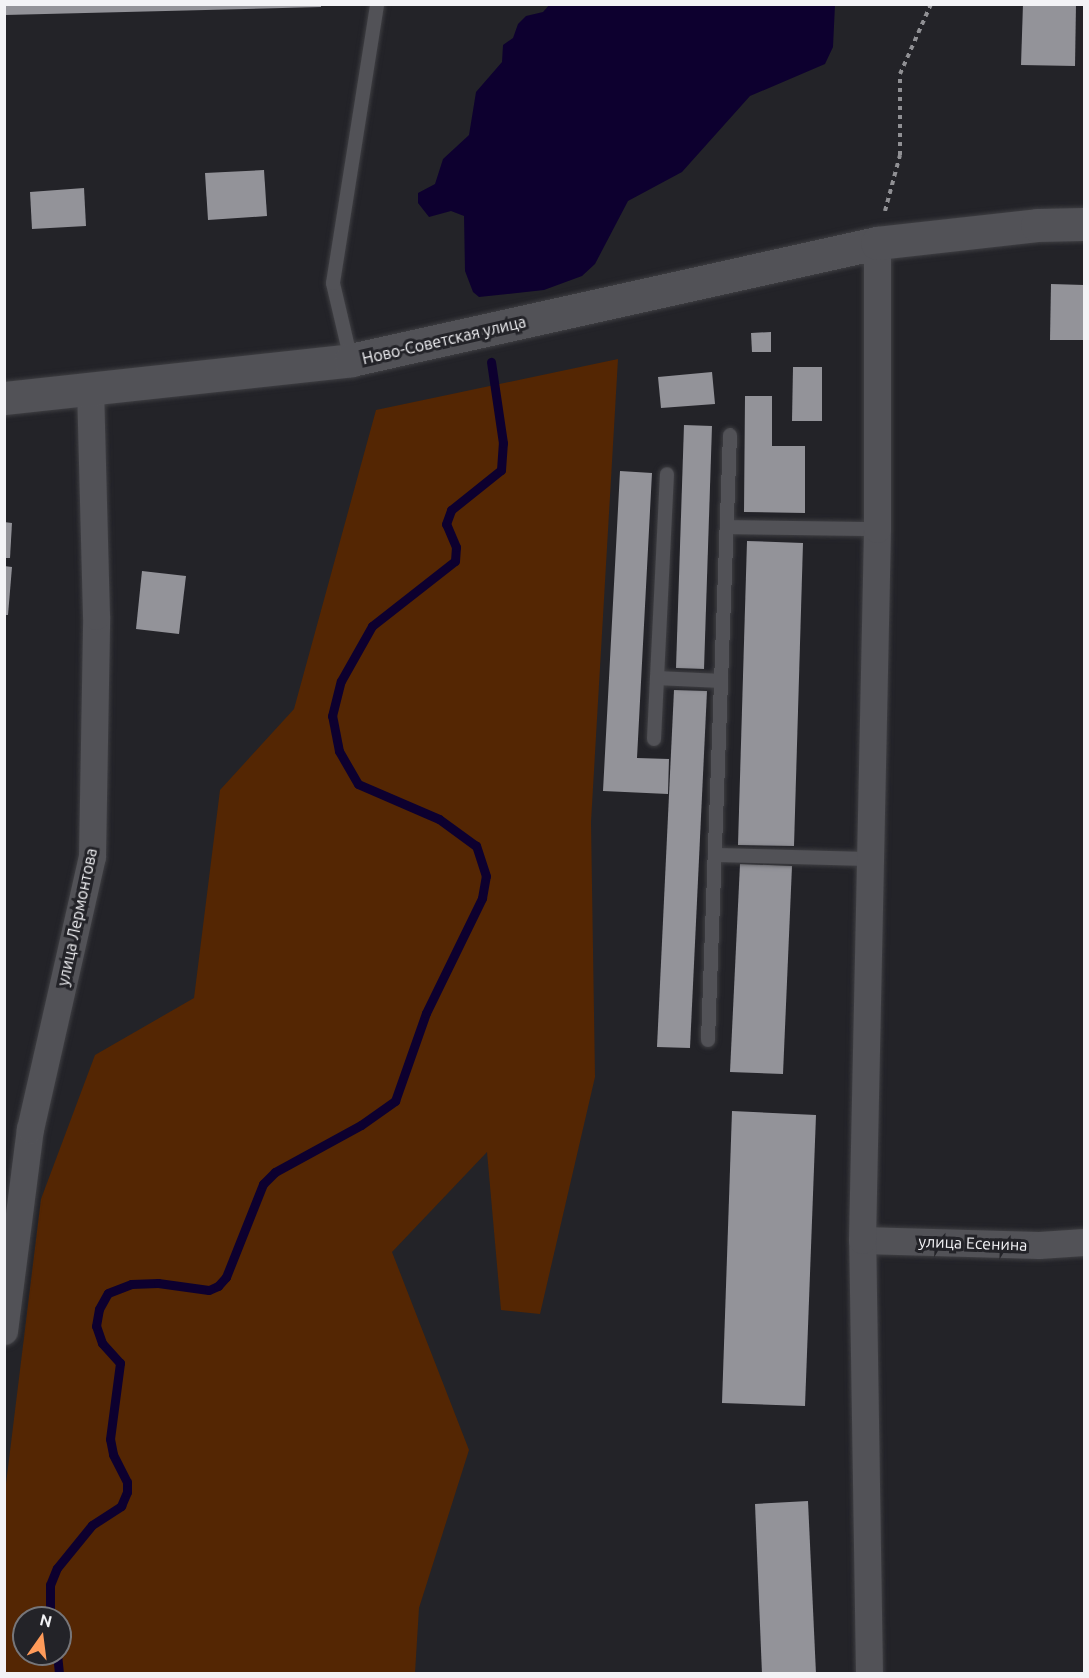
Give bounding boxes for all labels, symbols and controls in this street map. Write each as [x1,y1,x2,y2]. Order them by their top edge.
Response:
street label: Ново-Советская улица [360,312,528,368]
street label: улица Лермонтова [53,846,101,988]
street label: улица Есенина [918,1232,1028,1254]
north arrow [12,1606,72,1666]
text: N [38,1610,54,1631]

